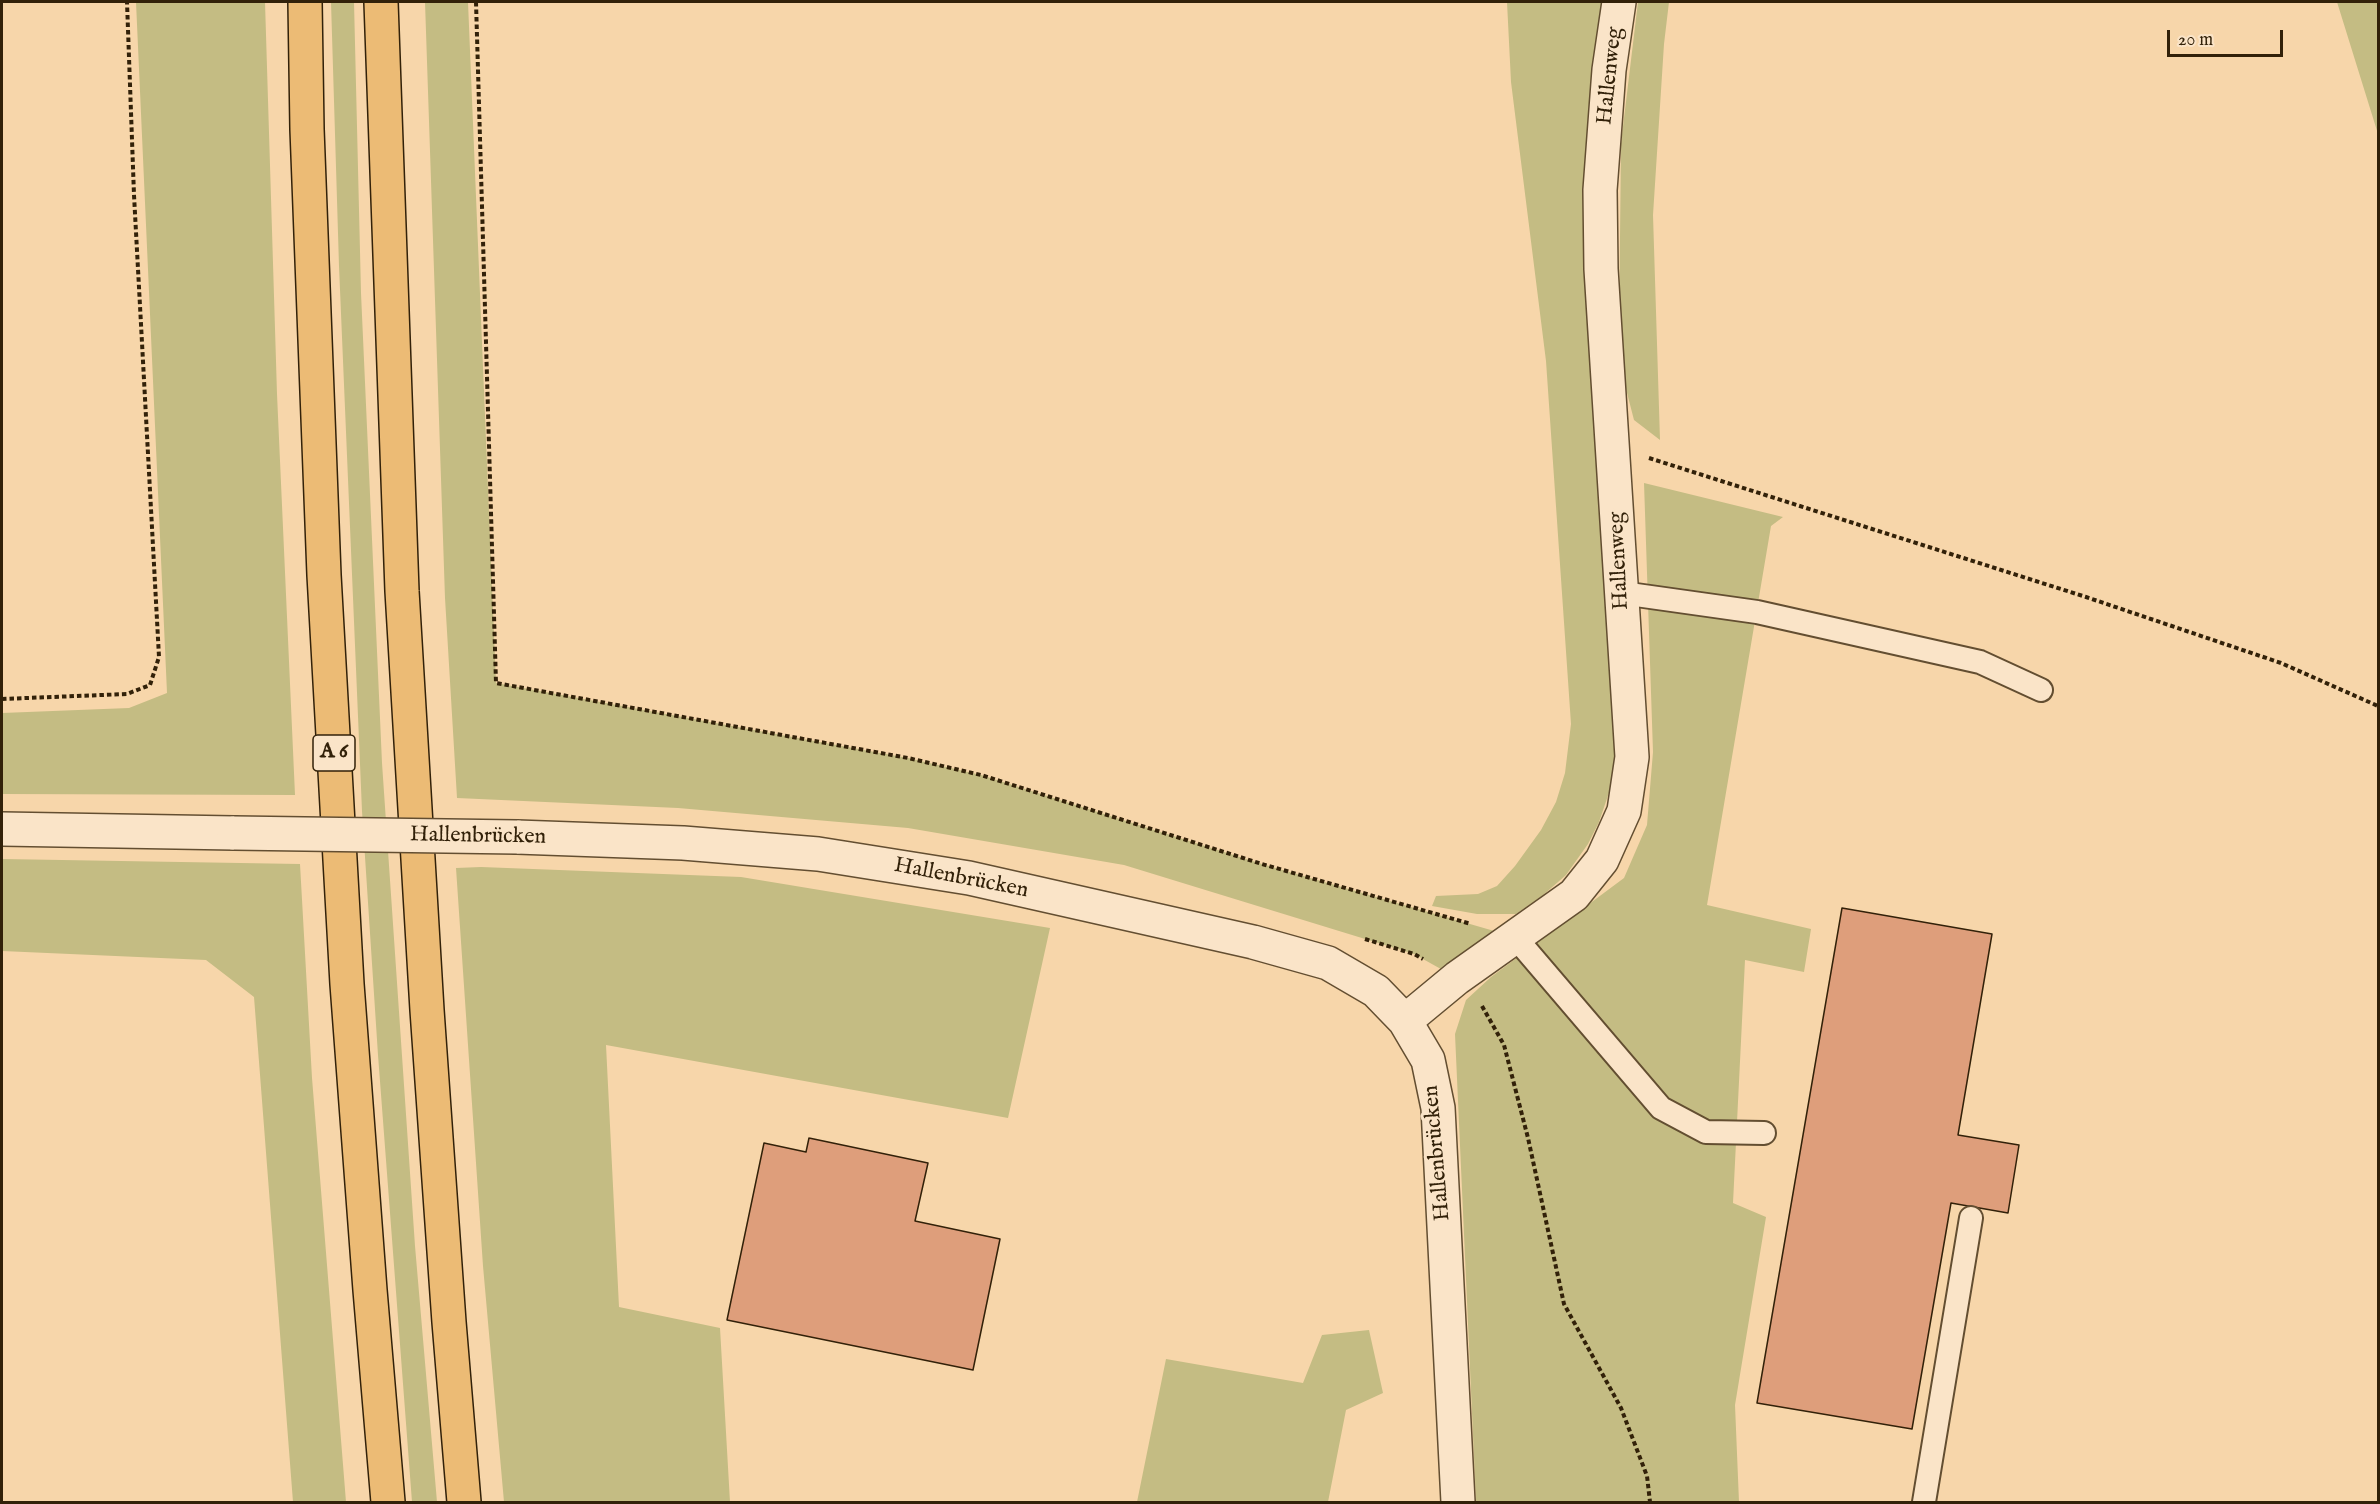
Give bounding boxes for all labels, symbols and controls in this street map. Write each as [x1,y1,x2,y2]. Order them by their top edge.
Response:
scale bar [2170,18,2286,56]
street label: Hallenweg [1593,26,1629,126]
text: 20 m [2178,29,2213,52]
street label: Hallenweg [1604,511,1636,611]
road number: A 6 [313,735,355,771]
street label: Hallenbrücken [410,823,546,851]
street label: Hallenbrücken [892,853,1030,905]
street label: Hallenbrücken [1419,1084,1457,1222]

